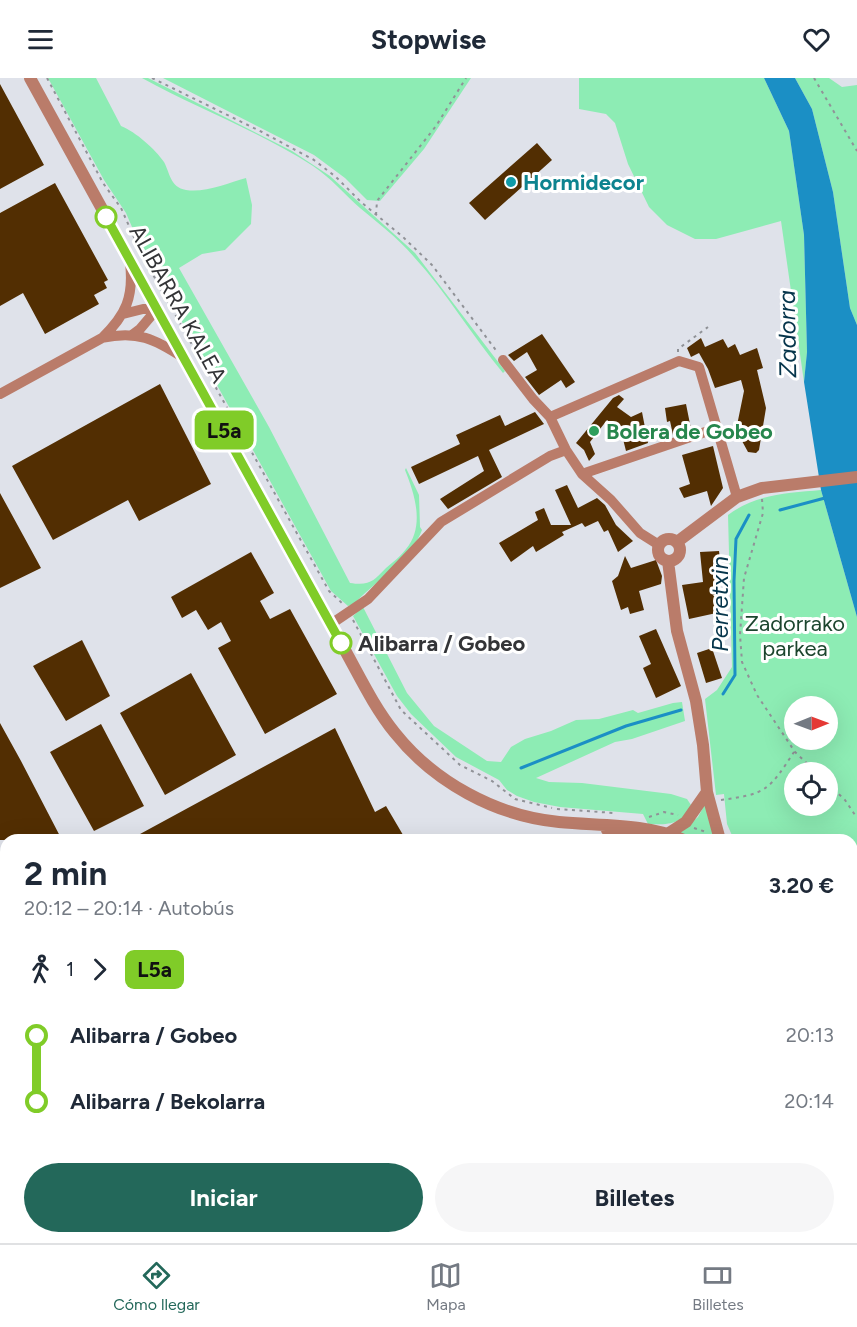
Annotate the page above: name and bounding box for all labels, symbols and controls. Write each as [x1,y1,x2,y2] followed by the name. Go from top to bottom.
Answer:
[24,23,57,56] icon: menu
[371,23,486,56] text: Stopwise
[800,23,833,56] icon: heart
[523,169,645,196] place label: Hormidecor
[504,175,518,189] marker: Hormidecor
[95,206,117,228] unlabelled marker
[123,220,233,388] street label: ALIBARRA KALEA
[772,290,802,378] water label: Zadorra
[190,410,258,450] line badge: L5a
[207,418,241,443] text: L5a
[606,418,773,445] place label: Bolera de Gobeo
[587,424,601,438] marker: Bolera de Gobeo
[705,556,734,652] water label: Perretxin
[745,610,845,662] park label: Zadorrako parkea
[358,630,526,657] place label: Alibarra / Gobeo
[330,632,352,654] marker: Alibarra / Gobeo
[784,696,838,750] north arrow
[784,696,838,816] map controls
[784,762,838,816] button: locate
[24,854,107,893] text: 2 min
[769,872,834,899] text: 3.20 €
[24,896,234,920] text: 20:12 – 20:14 · Autobús
[24,953,57,986] icon: walk
[83,953,116,986] icon: forward
[66,957,74,981] text: 1
[137,957,172,982] text: L5a
[70,1022,237,1049] text: Alibarra / Gobeo
[786,1023,834,1047] text: 20:13
[70,1088,265,1115] text: Alibarra / Bekolarra
[784,1089,834,1113] text: 20:14
[24,1163,423,1232] button: Iniciar
[435,1163,834,1232] button: Billetes
[113,1259,200,1314] tab: Cómo llegar
[426,1259,466,1314] tab: Mapa
[692,1259,744,1314] tab: Billetes

